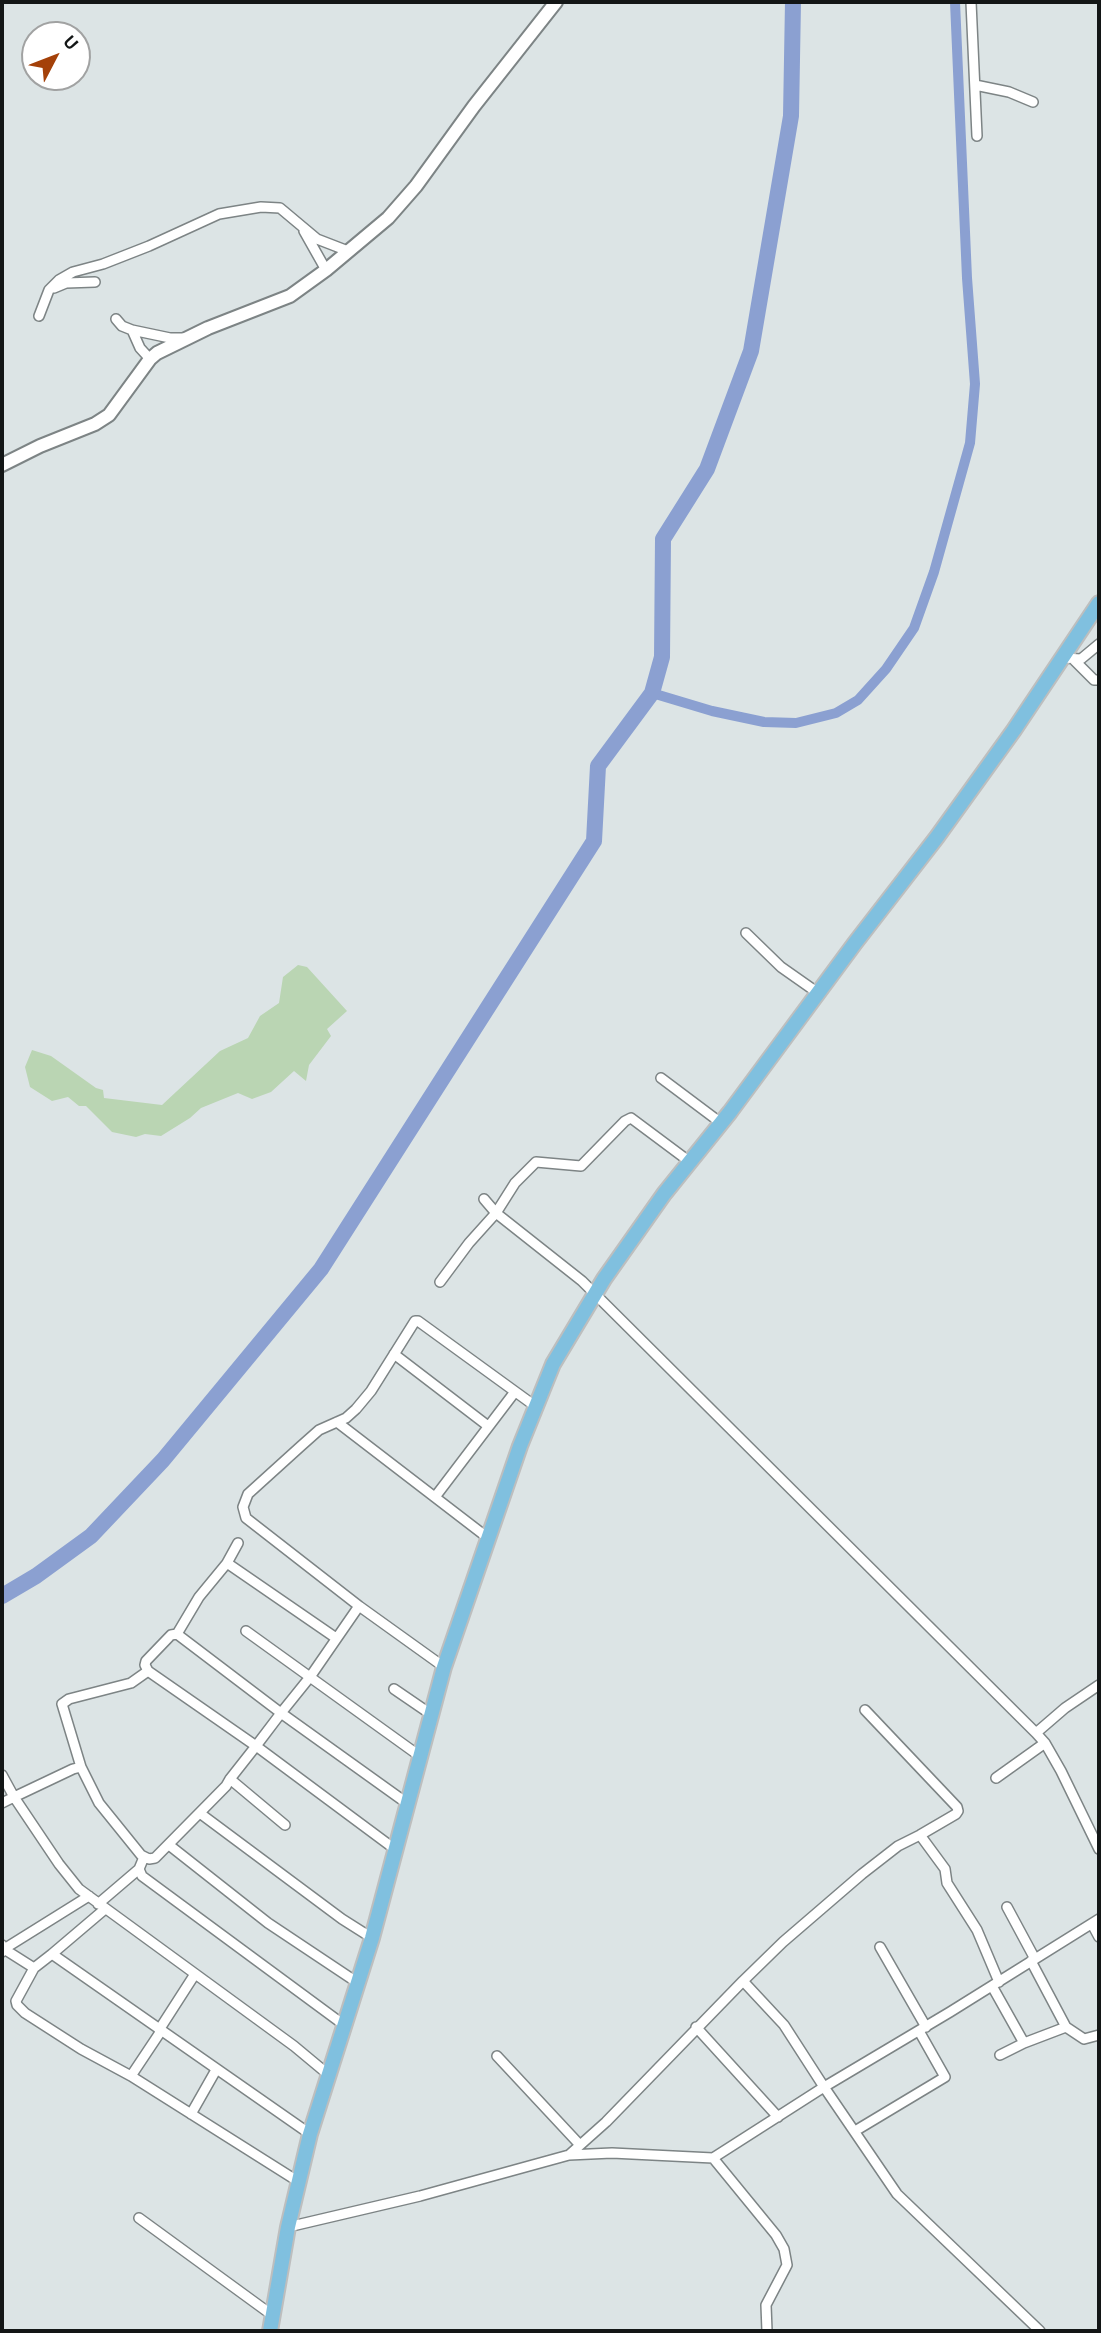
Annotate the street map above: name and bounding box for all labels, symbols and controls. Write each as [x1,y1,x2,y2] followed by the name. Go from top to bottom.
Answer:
[21,21,91,91] north arrow
[59,32,82,54] text: U

